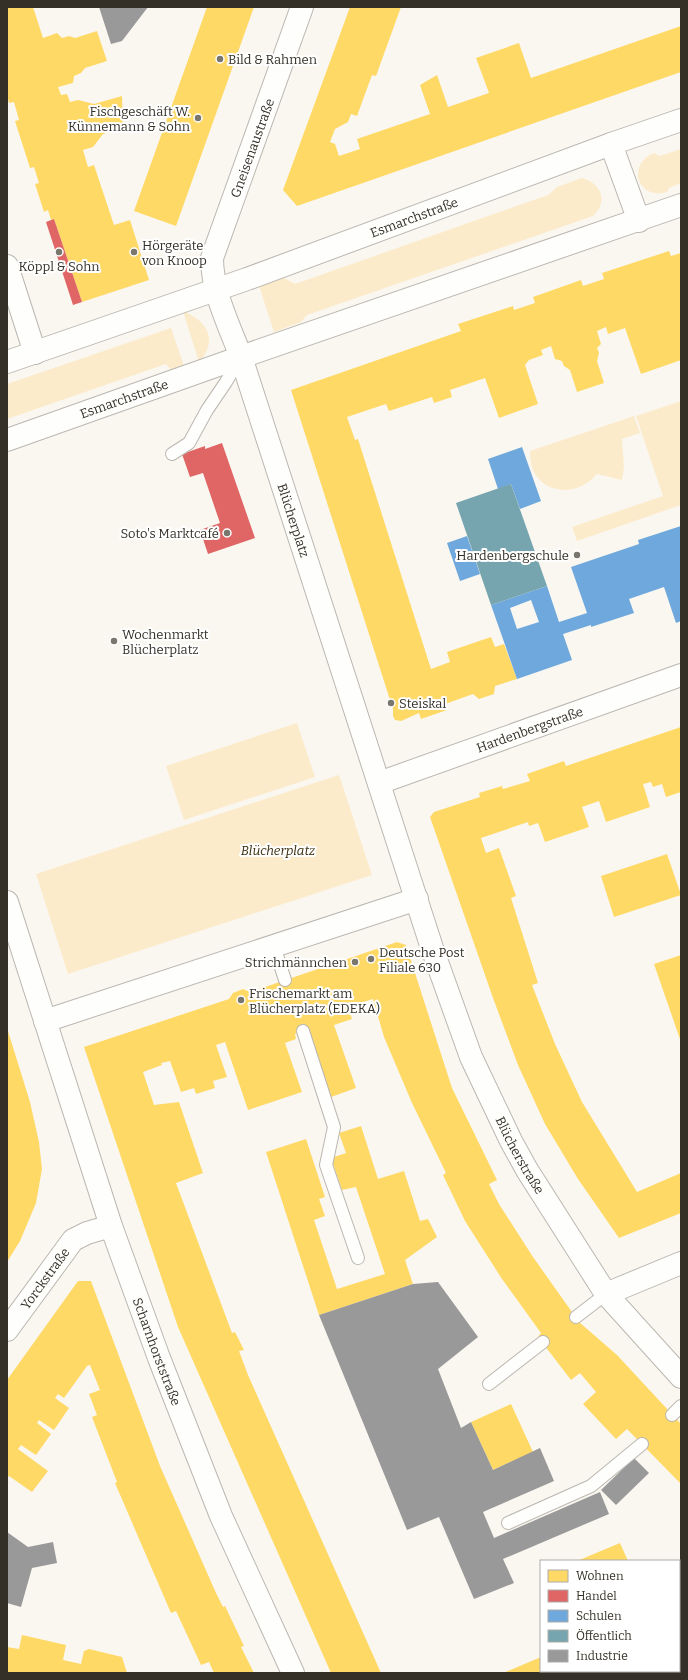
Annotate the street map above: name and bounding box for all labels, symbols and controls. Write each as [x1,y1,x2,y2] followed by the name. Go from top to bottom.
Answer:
[228,52,318,67] place label: Bild & Rahmen
[215,54,225,64] marker: Bild & Rahmen
[228,97,277,200] street label: Gneisenaustraße
[68,104,191,134] place label: Fischgeschäft W. Künnemann & Sohn
[193,113,203,123] marker: Fischgeschäft W. Künnemann & Sohn
[368,194,460,241] street label: Esmarchstraße
[141,238,207,268] place label: Hörgeräte von Knoop
[54,247,64,257] marker: Köppl & Sohn
[129,247,139,257] marker: Hörgeräte von Knoop
[19,259,100,274] place label: Köppl & Sohn
[78,376,170,422] street label: Esmarchstraße
[274,482,312,559] street label: Blücherplatz
[120,526,219,541] place label: Soto's Marktcafé
[222,528,232,538] marker: Soto's Marktcafé
[456,548,569,563] place label: Hardenbergschule
[572,550,582,560] marker: Hardenbergschule
[122,627,209,657] place label: Wochenmarkt Blücherplatz
[109,636,119,646] marker: Wochenmarkt Blücherplatz
[399,696,446,711] place label: Steiskal
[386,698,396,708] marker: Steiskal
[475,704,585,756] street label: Hardenbergstraße
[241,843,315,858] park label: Blücherplatz
[379,945,465,975] place label: Deutsche Post Filiale 630
[366,954,376,964] marker: Deutsche Post Filiale 630
[245,955,348,970] place label: Strichmännchen
[350,957,360,967] marker: Strichmännchen
[249,986,380,1016] place label: Frischemarkt am Blücherplatz (EDEKA)
[236,995,246,1005] marker: Frischemarkt am Blücherplatz (EDEKA)
[492,1114,547,1197] street label: Blücherstraße
[18,1245,73,1312] street label: Yorckstraße
[130,1296,184,1408] street label: Scharnhorststraße
[540,1560,680,1672] legend
[576,1569,624,1583] text: Wohnen
[576,1589,617,1603] text: Handel
[576,1609,622,1623] text: Schulen
[576,1628,632,1643] text: Öffentlich
[576,1649,628,1663] text: Industrie

